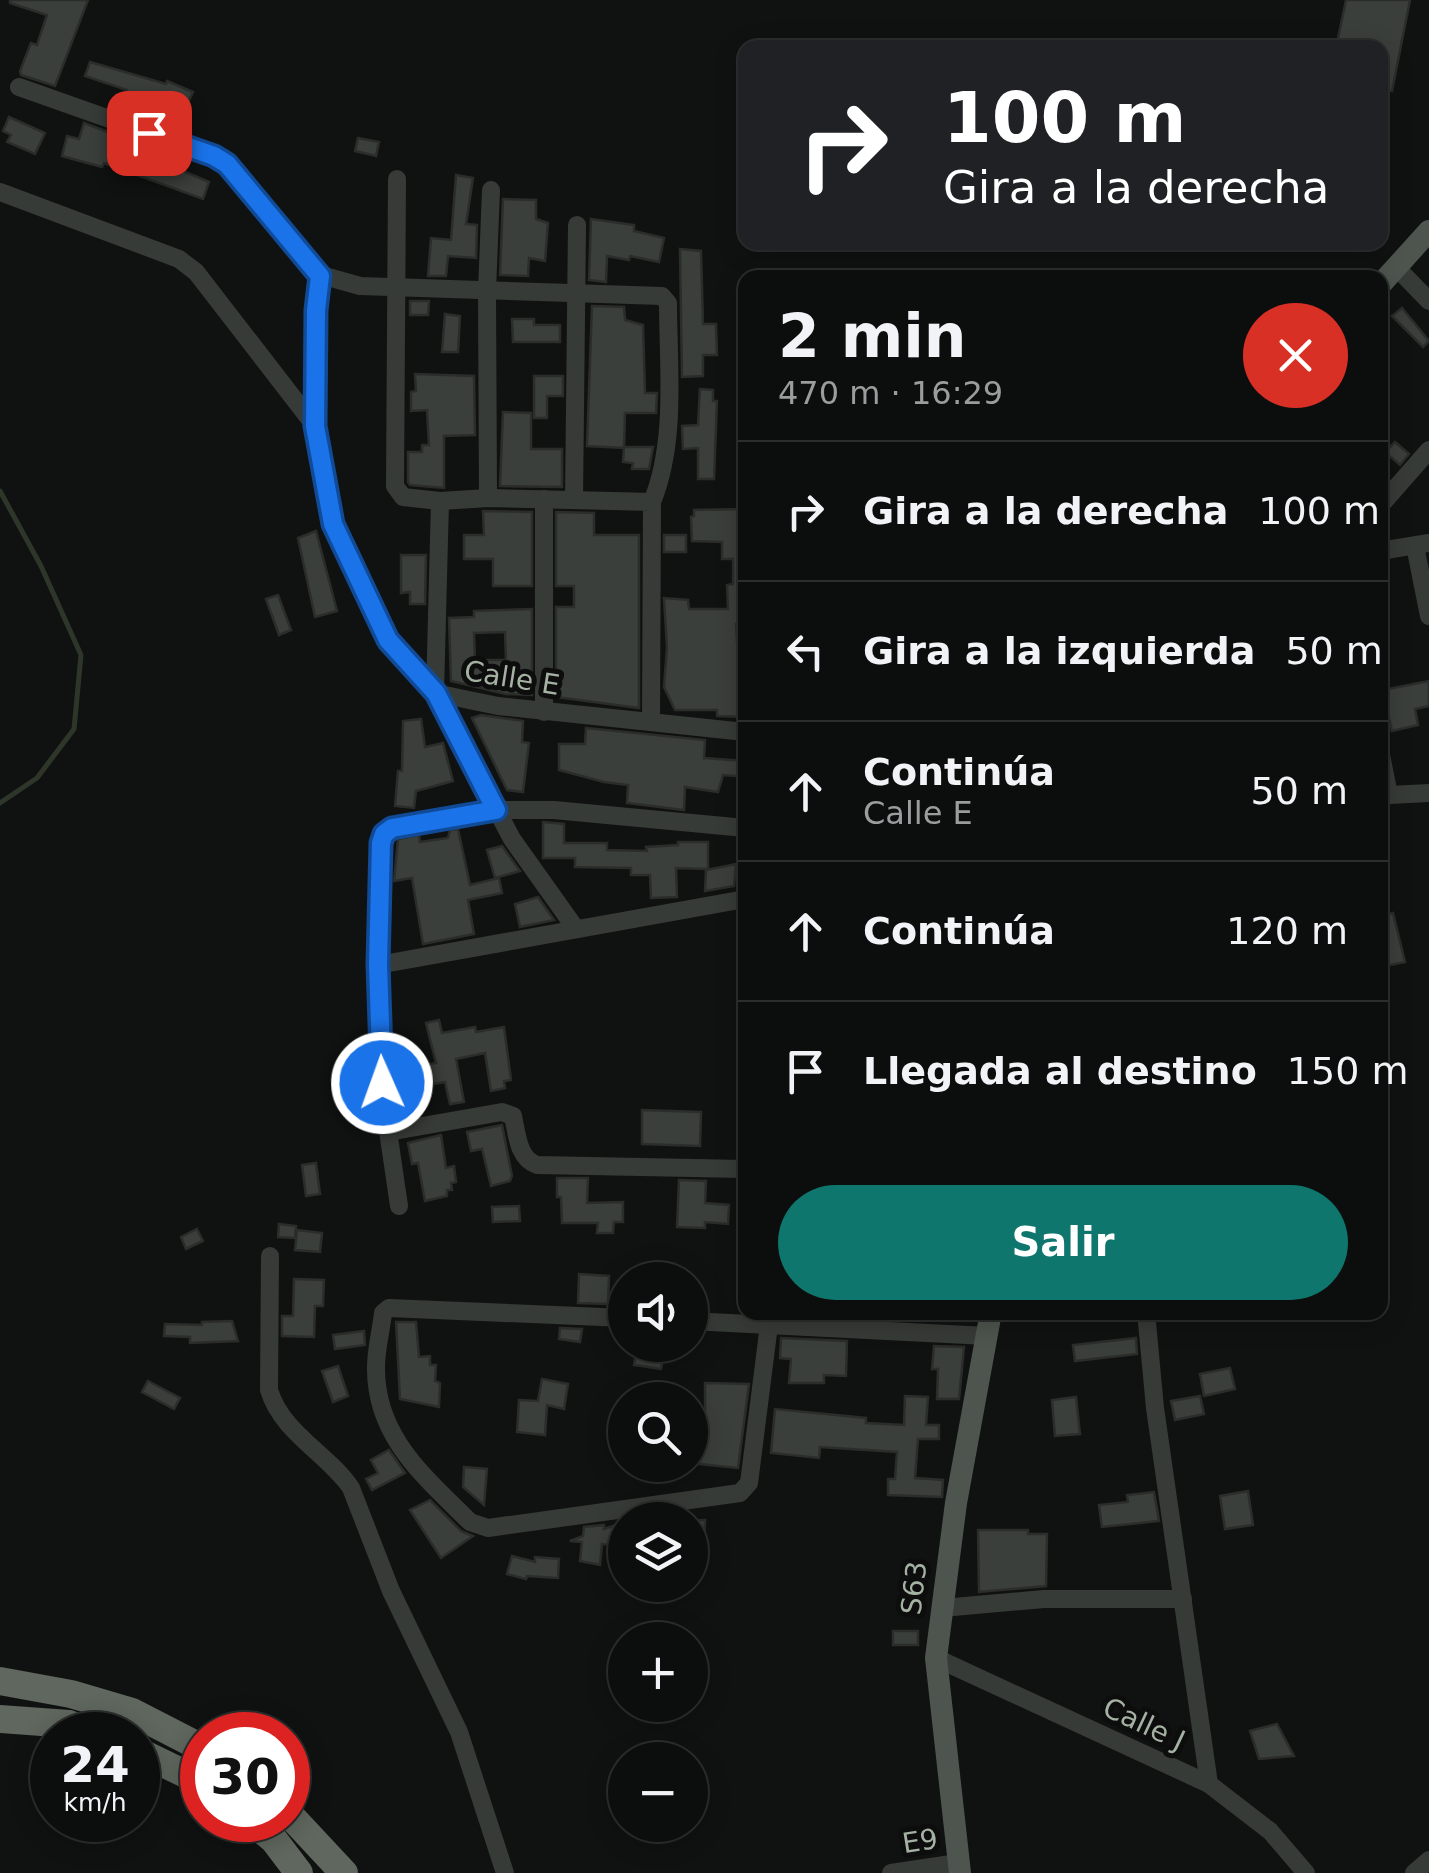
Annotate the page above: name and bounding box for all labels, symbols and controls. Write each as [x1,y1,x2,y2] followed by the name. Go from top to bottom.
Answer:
[943,77,1186,159] text: 100 m
[778,80,908,210] icon: right
[107,91,192,176] pin
[122,106,177,161] icon: arrive
[943,161,1329,214] text: Gira a la derecha
[778,301,966,371] text: 2 min
[1243,303,1348,408] button: close
[778,374,1003,412] text: 470 m · 16:29
[778,484,833,539] icon: right
[863,489,1228,533] text: Gira a la derecha
[1258,489,1380,533] text: 100 m
[778,624,833,679] icon: left
[863,629,1255,673] text: Gira a la izquierda
[1285,629,1383,673] text: 50 m
[462,654,562,702] street label: Calle E
[863,750,1055,794] text: Continúa
[778,764,833,819] icon: ahead
[1251,769,1348,813] text: 50 m
[863,794,973,832] text: Calle E
[778,904,833,959] icon: ahead
[863,909,1055,953] text: Continúa
[1226,909,1348,953] text: 120 m
[330,1031,434,1135] position arrow
[778,1044,833,1099] icon: arrive
[863,1049,1257,1093] text: Llegada al destino
[1287,1049,1408,1093] text: 150 m
[778,1185,1348,1300] button: Salir
[608,1262,708,1842] map controls
[608,1262,708,1362] button: sound
[608,1382,708,1482] button: search
[608,1502,708,1602] button: layers
[894,1559,934,1617] street label: S63
[608,1622,708,1722] button: +
[1098,1691,1190,1757] street label: Calle J
[180,1712,310,1842] speed limit sign: 30
[60,1736,130,1794] text: 24
[608,1742,708,1842] button: −
[63,1788,127,1817] text: km/h
[900,1822,940,1860] street label: E9

